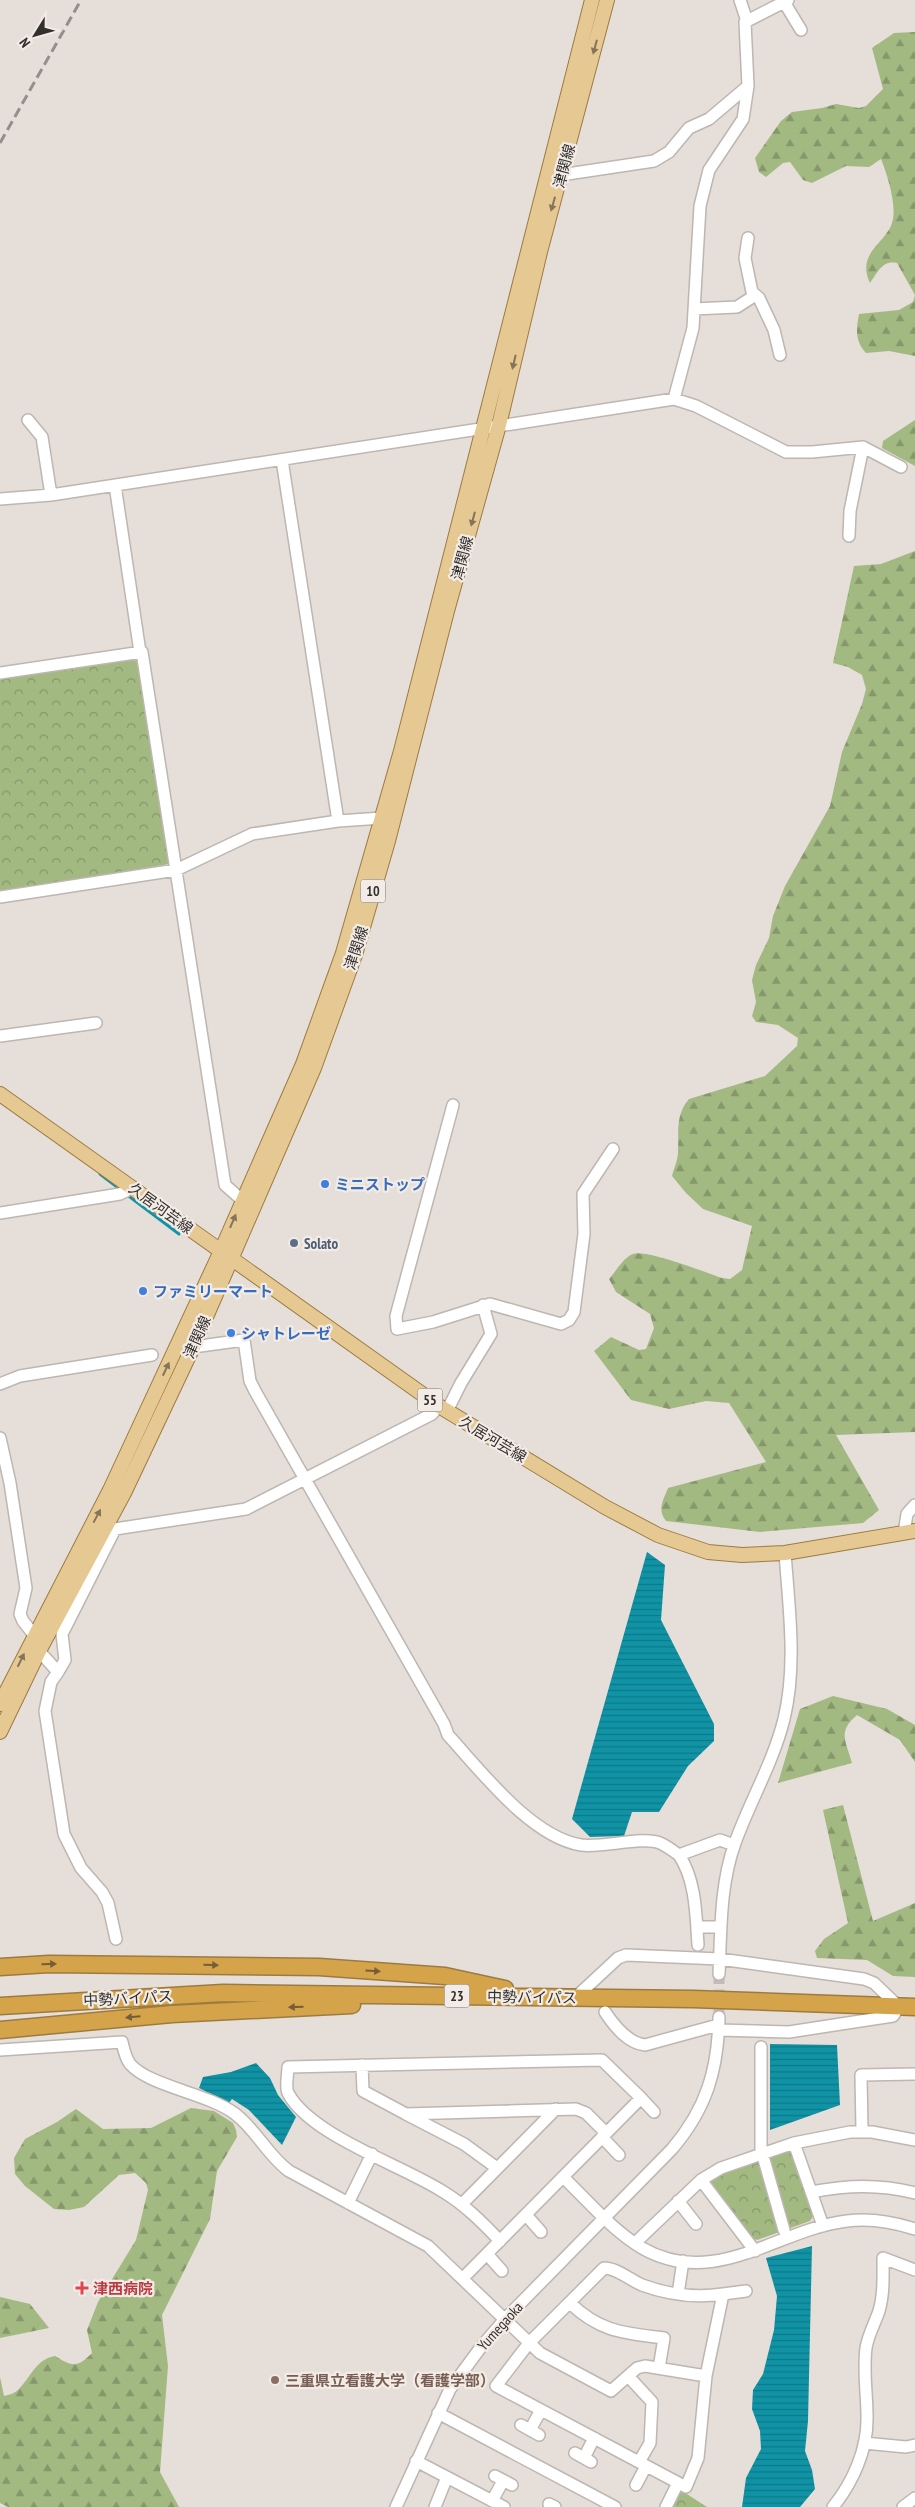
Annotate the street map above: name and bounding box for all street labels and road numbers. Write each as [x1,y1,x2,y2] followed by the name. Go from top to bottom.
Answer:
[549,142,579,190] street label: 津関線
[447,534,477,582] street label: 津関線
[360,879,386,902] road number: 10
[340,924,372,972] street label: 津関線
[125,1178,197,1238] street label: 久居河芸線
[179,1313,215,1361] street label: 津関線
[418,1388,442,1412] road number: 55
[456,1412,530,1466] street label: 久居河芸線
[444,1984,470,2008] road number: 23
[83,1986,173,2010] street label: 中勢バイパス
[487,1987,577,2007] street label: 中勢バイパス
[473,2298,527,2354] street label: Yumegaoka

